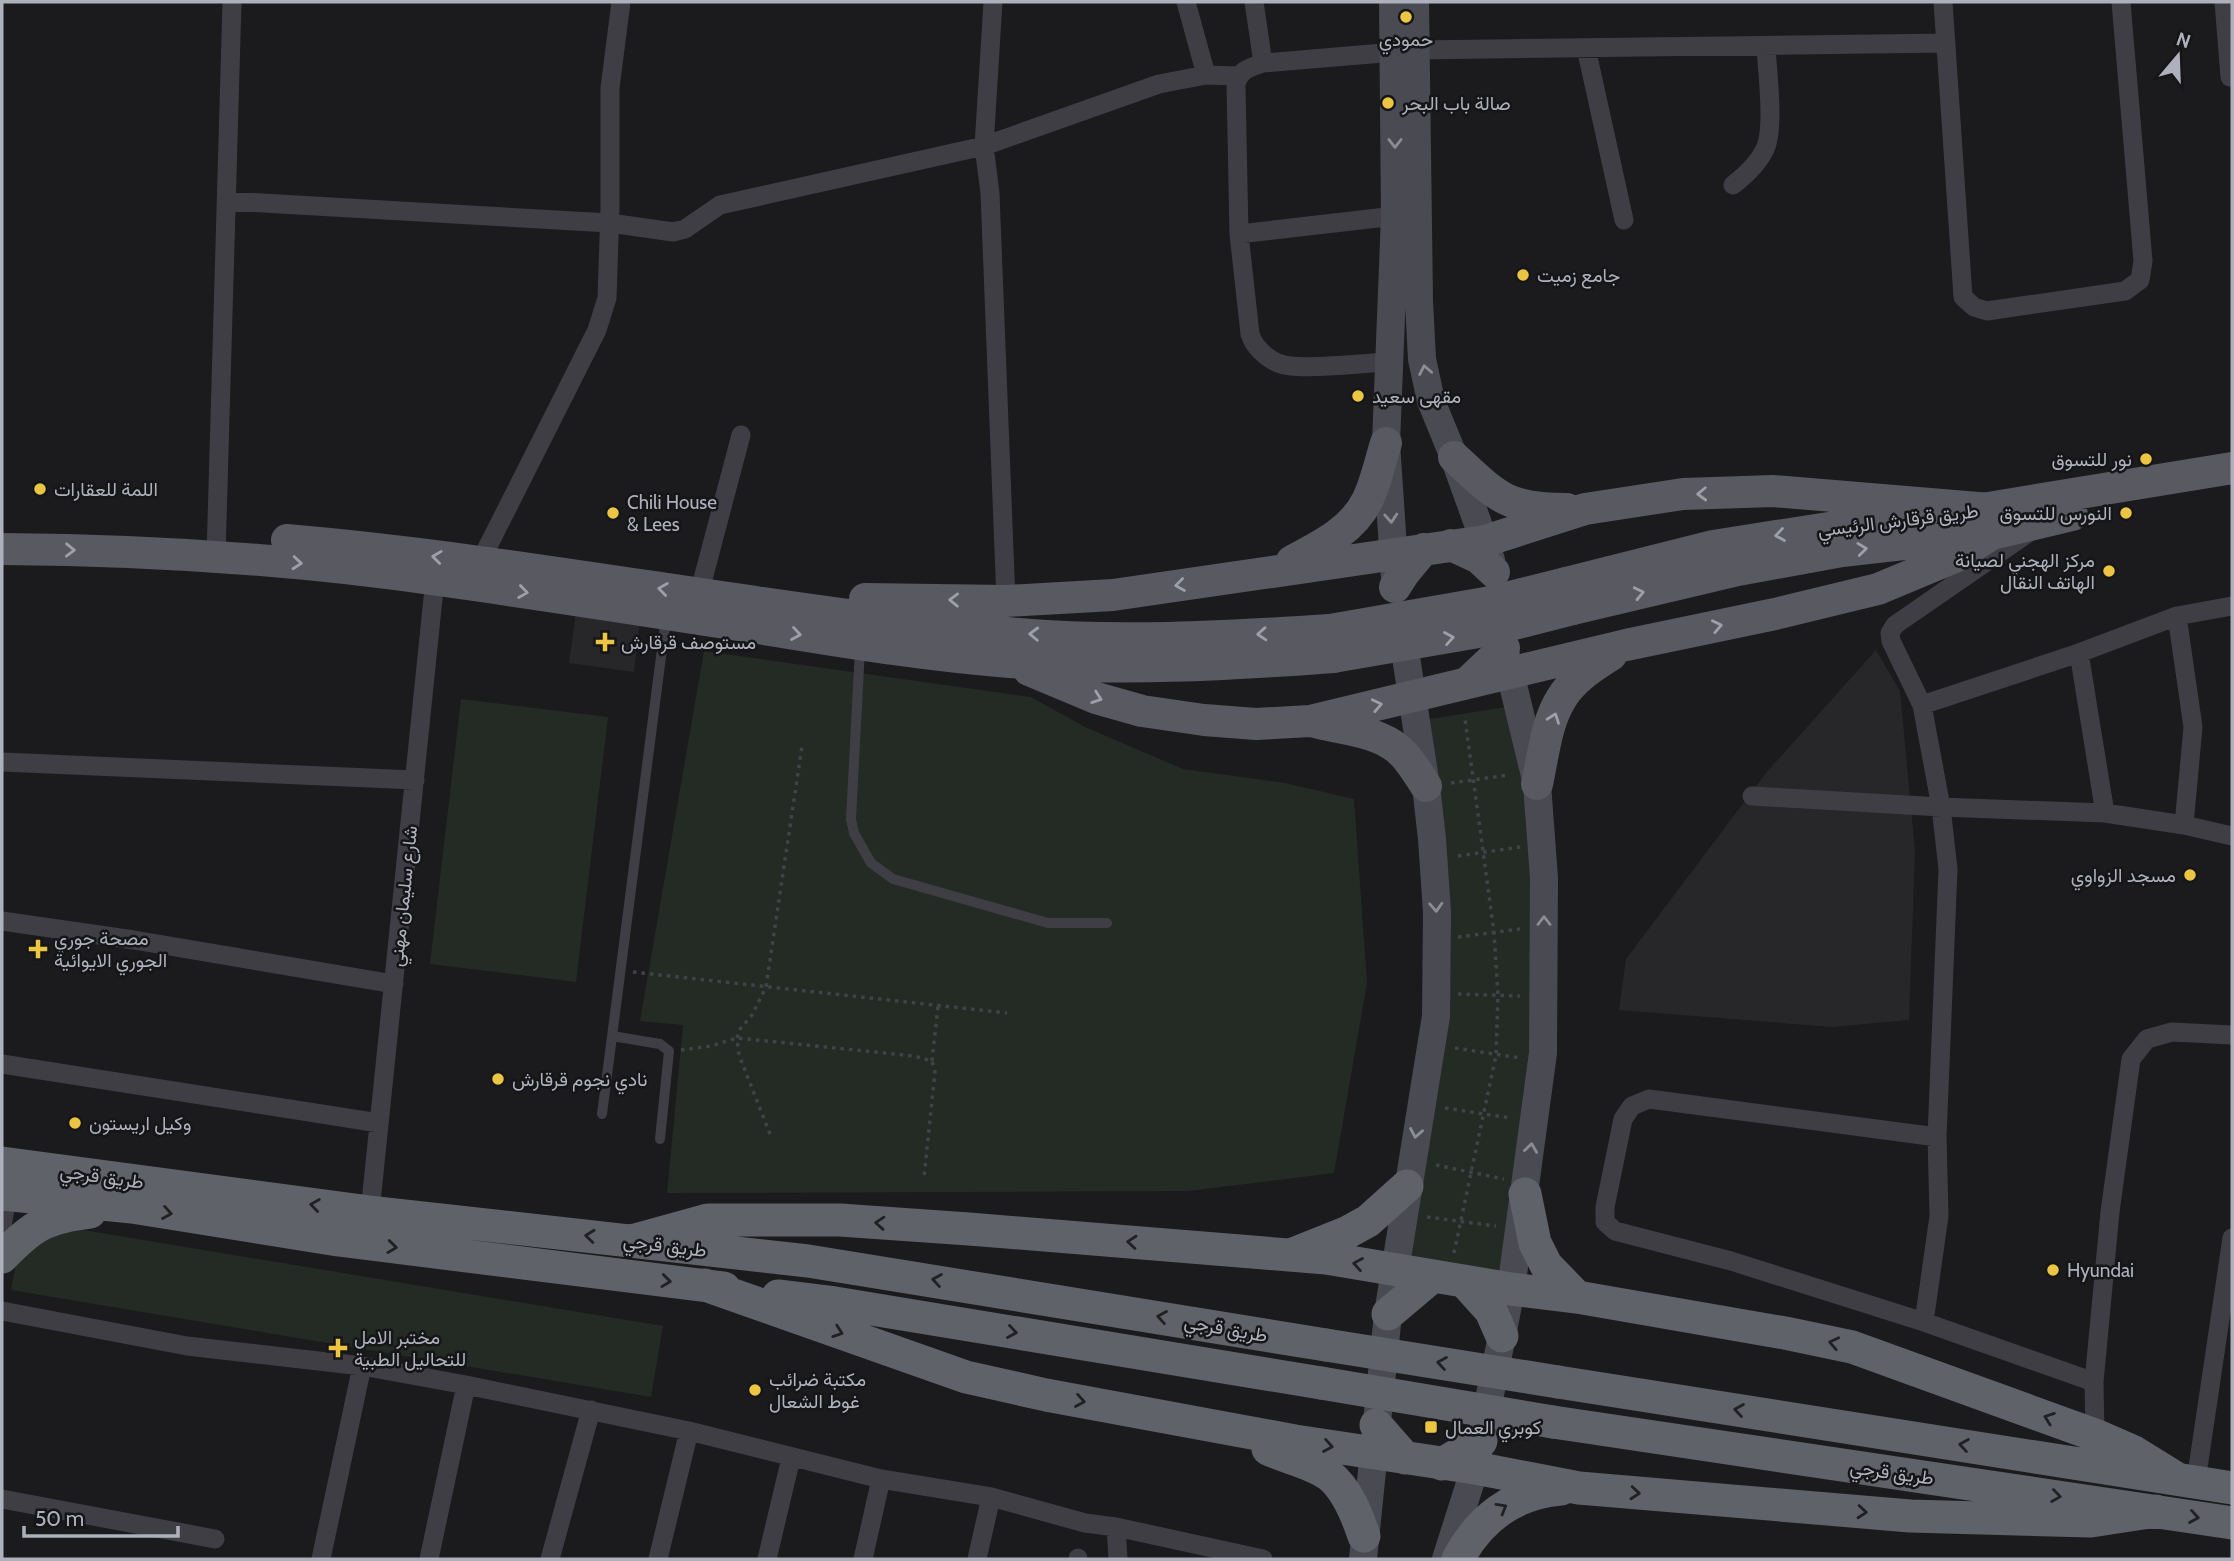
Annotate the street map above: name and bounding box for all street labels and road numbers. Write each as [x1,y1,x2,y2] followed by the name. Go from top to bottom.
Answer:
[1816,499,1980,546] street label: طريق قرقارش الرئيسي
[385,824,426,968] street label: شارع سليمان مهني
[58,1159,145,1198] street label: طريق قرجي
[621,1229,708,1266] street label: طريق قرجي
[1182,1310,1269,1351] street label: طريق قرجي
[1848,1455,1935,1494] street label: طريق قرجي

